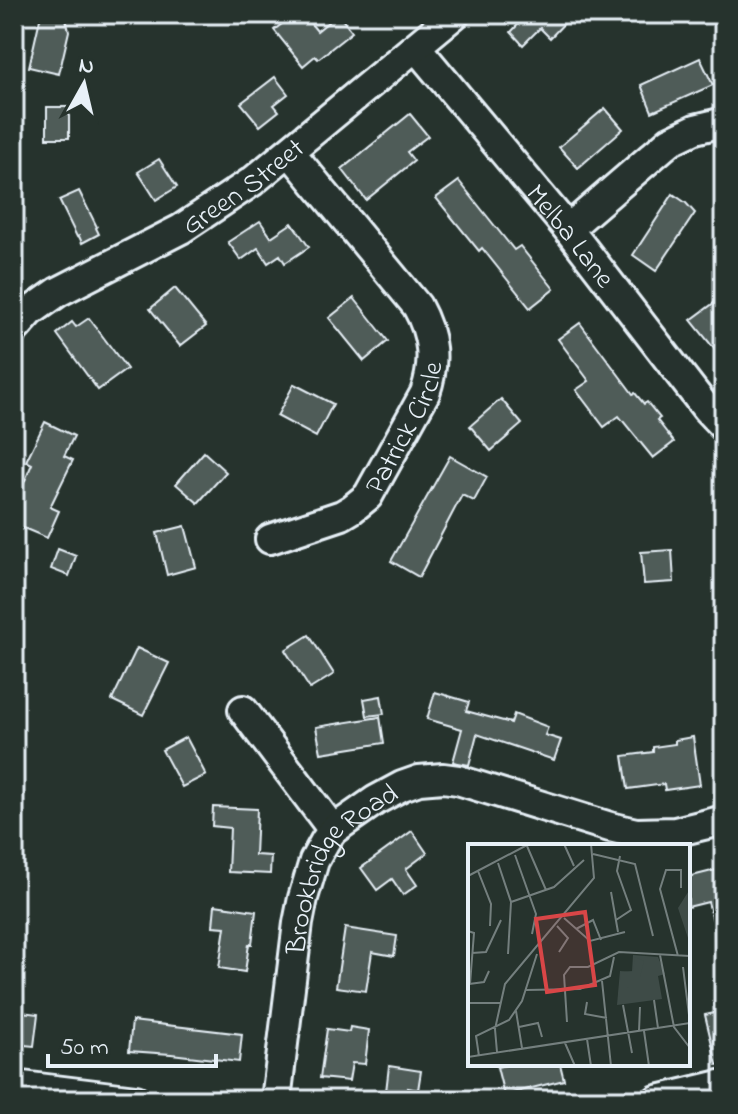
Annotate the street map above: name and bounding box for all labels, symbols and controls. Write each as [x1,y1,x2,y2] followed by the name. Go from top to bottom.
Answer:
[44,44,124,124] north arrow
[77,50,96,84] text: N
[175,130,315,247] street label: Green Street
[515,176,624,298] street label: Melba Lane
[356,360,456,502] street label: Patrick Circle
[277,775,406,958] street label: Brookbridge Road
[468,844,690,1066] inset map
[48,1018,216,1068] scale bar
[60,1031,109,1066] text: 50 m

